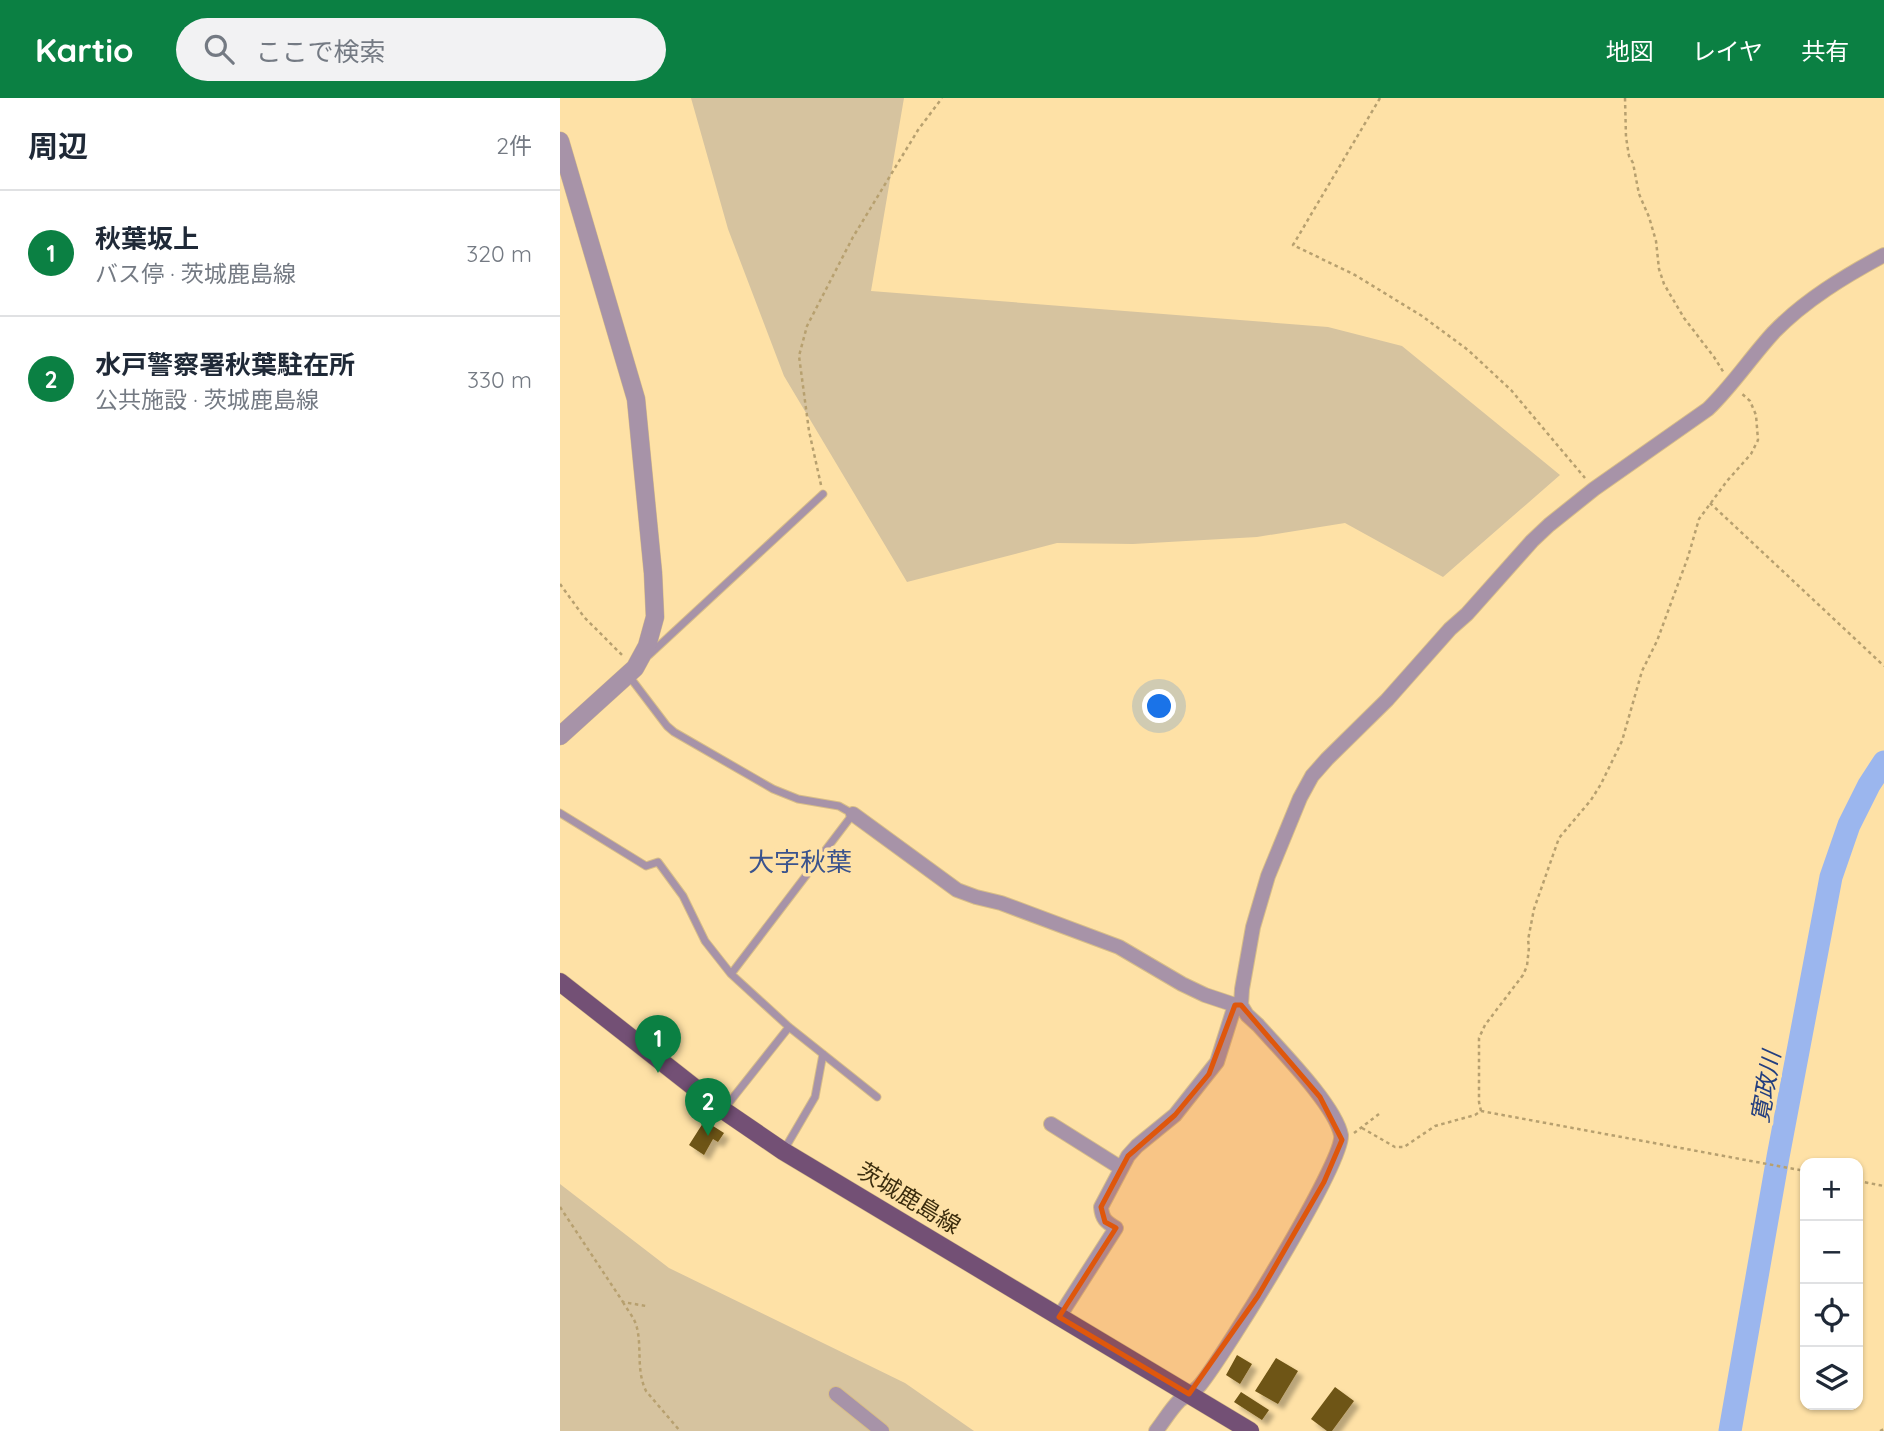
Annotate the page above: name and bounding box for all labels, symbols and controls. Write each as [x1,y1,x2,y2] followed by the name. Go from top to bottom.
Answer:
[176,18,666,81] search box
[35,29,134,70] text: Kartio
[200,30,238,68] icon: search
[256,35,386,68] text: ここで検索
[1606,36,1654,66] text: 地図
[1692,36,1763,66] text: レイヤ
[1801,36,1849,66] text: 共有
[28,127,88,165] text: 周辺
[496,131,532,160] text: 2件
[95,222,199,255] text: 秋葉坂上
[47,239,55,268] text: 1
[466,239,532,268] text: 320 m
[95,259,296,288] text: バス停 · 茨城鹿島線
[95,348,355,381] text: 水戸警察署秋葉駐在所
[44,365,58,394] text: 2
[467,365,532,394] text: 330 m
[95,385,319,414] text: 公共施設 · 茨城鹿島線
[1142,689,1176,723] your location
[748,845,852,878] district label: 大字秋葉
[635,1015,681,1073] pin: 1
[1744,1046,1787,1125] water label: 寛政川
[685,1078,731,1136] pin: 2
[853,1156,966,1240] street label: 茨城鹿島線
[1800,1158,1863,1410] map controls
[1800,1158,1863,1221] button: +
[1800,1221,1863,1284] button: −
[1800,1284,1863,1347] button: locate
[1800,1347,1863,1410] button: layers

